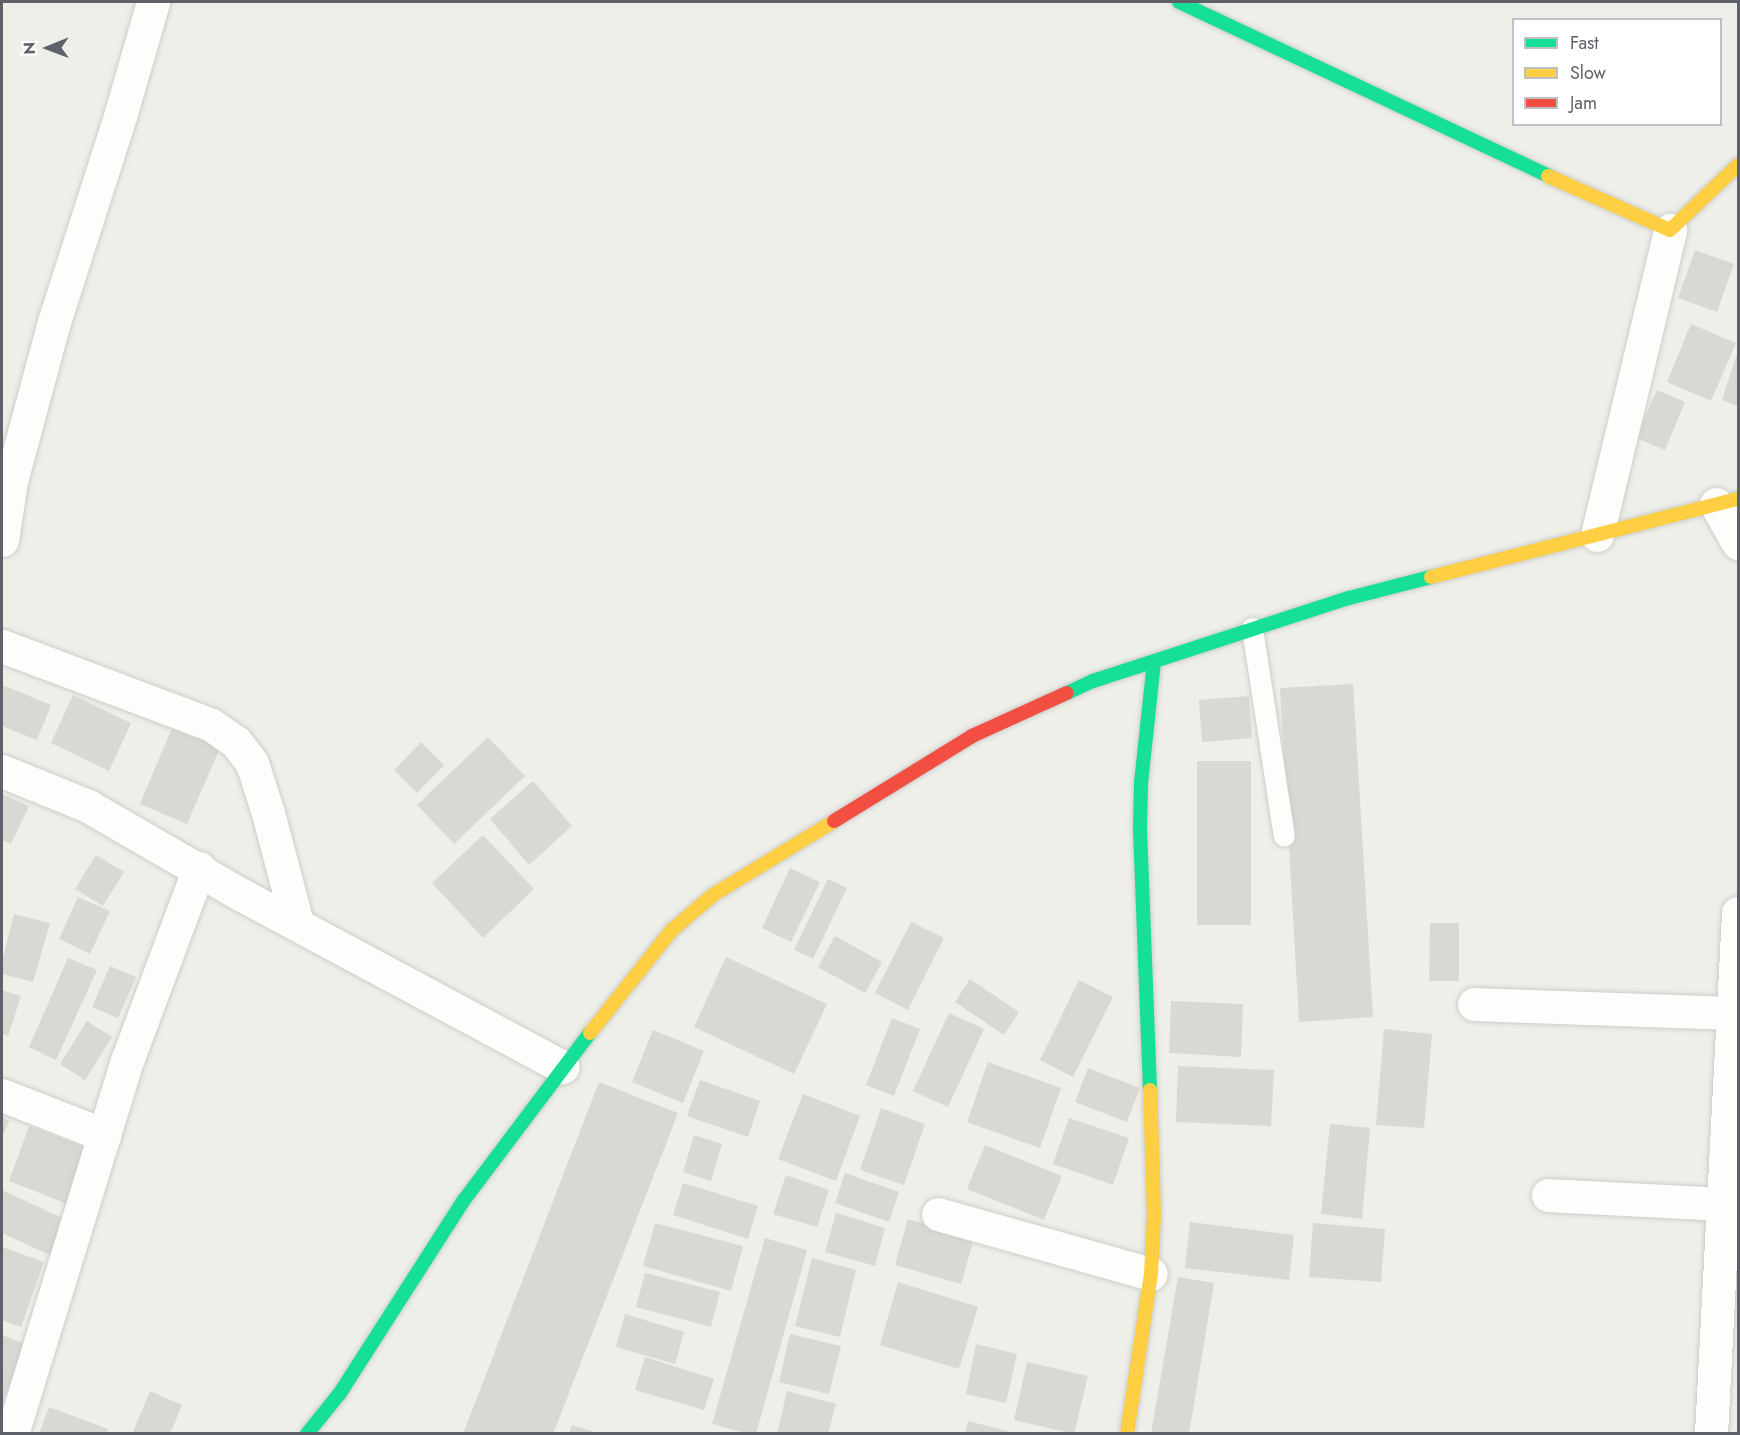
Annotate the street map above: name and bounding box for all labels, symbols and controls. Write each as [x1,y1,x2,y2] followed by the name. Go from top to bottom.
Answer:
[18,18,78,78] north arrow
[1512,18,1722,126] legend
[1570,30,1599,56] text: Fast
[18,42,41,55] text: N
[1570,60,1606,86] text: Slow
[1570,90,1597,116] text: Jam

